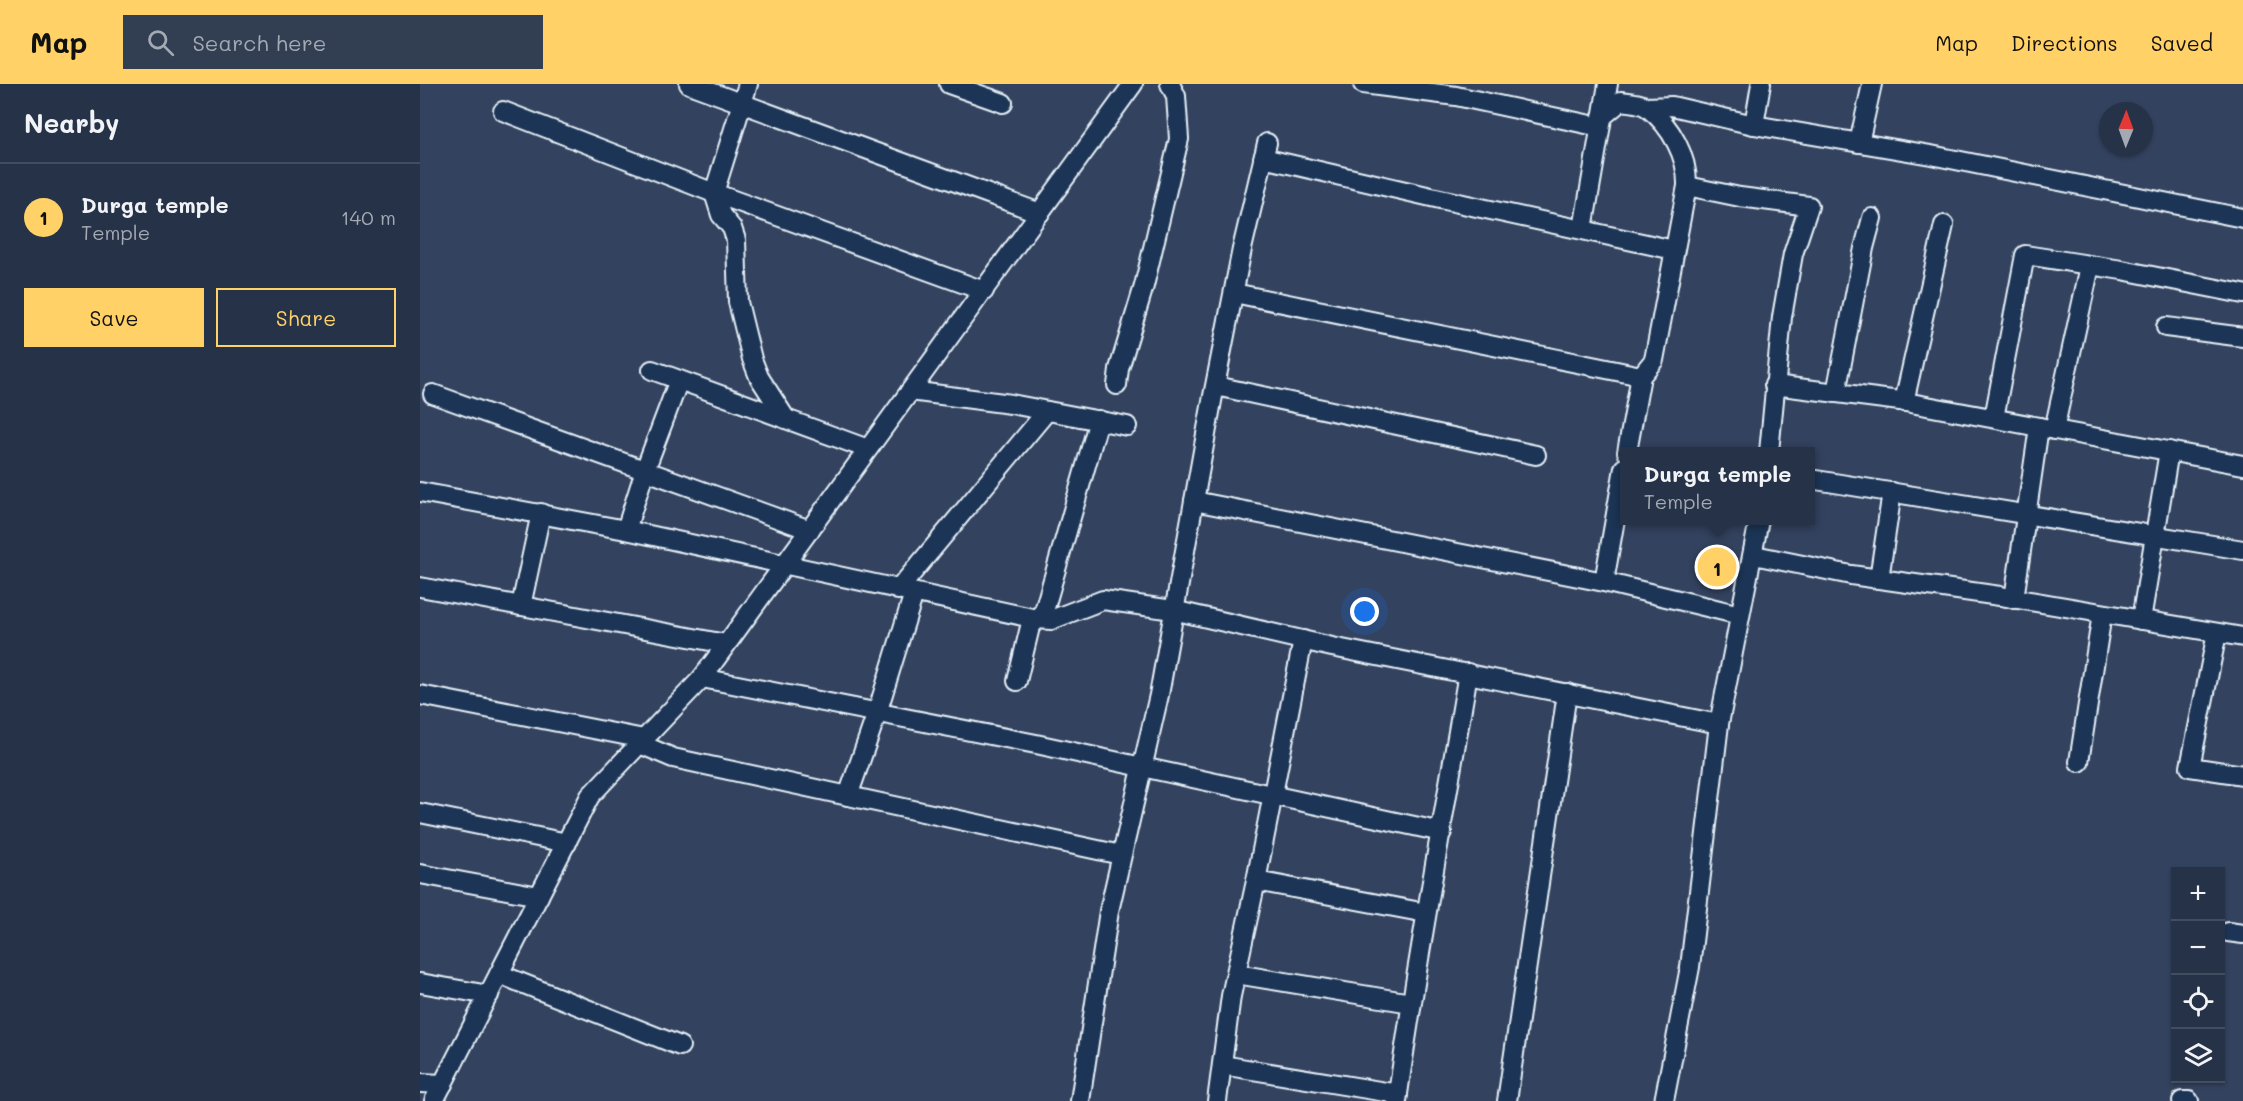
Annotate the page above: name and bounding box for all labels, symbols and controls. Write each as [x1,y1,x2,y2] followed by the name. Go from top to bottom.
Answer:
[123,15,543,69] search box
[30,24,87,60] text: Map
[144,26,177,59] icon: search
[192,28,326,57] text: Search here
[1935,29,1978,56] text: Map
[2011,29,2118,56] text: Directions
[2151,29,2213,56] text: Saved
[2099,102,2153,156] north arrow
[24,106,119,140] text: Nearby
[81,190,229,219] text: Durga temple
[39,204,48,230] text: 1
[341,204,396,230] text: 140 m
[81,219,150,245] text: Temple
[24,288,204,347] button: Save
[216,288,396,347] button: Share
[1620,447,1815,525] popup
[1644,459,1791,488] text: Durga temple
[1644,488,1713,514] text: Temple
[1698,544,1736,590] pin: 1
[1350,597,1379,626] your location
[2171,867,2225,1083] map controls
[2171,867,2225,921] button: +
[2171,921,2225,975] button: −
[2171,975,2225,1029] button: locate
[2171,1029,2225,1083] button: layers

